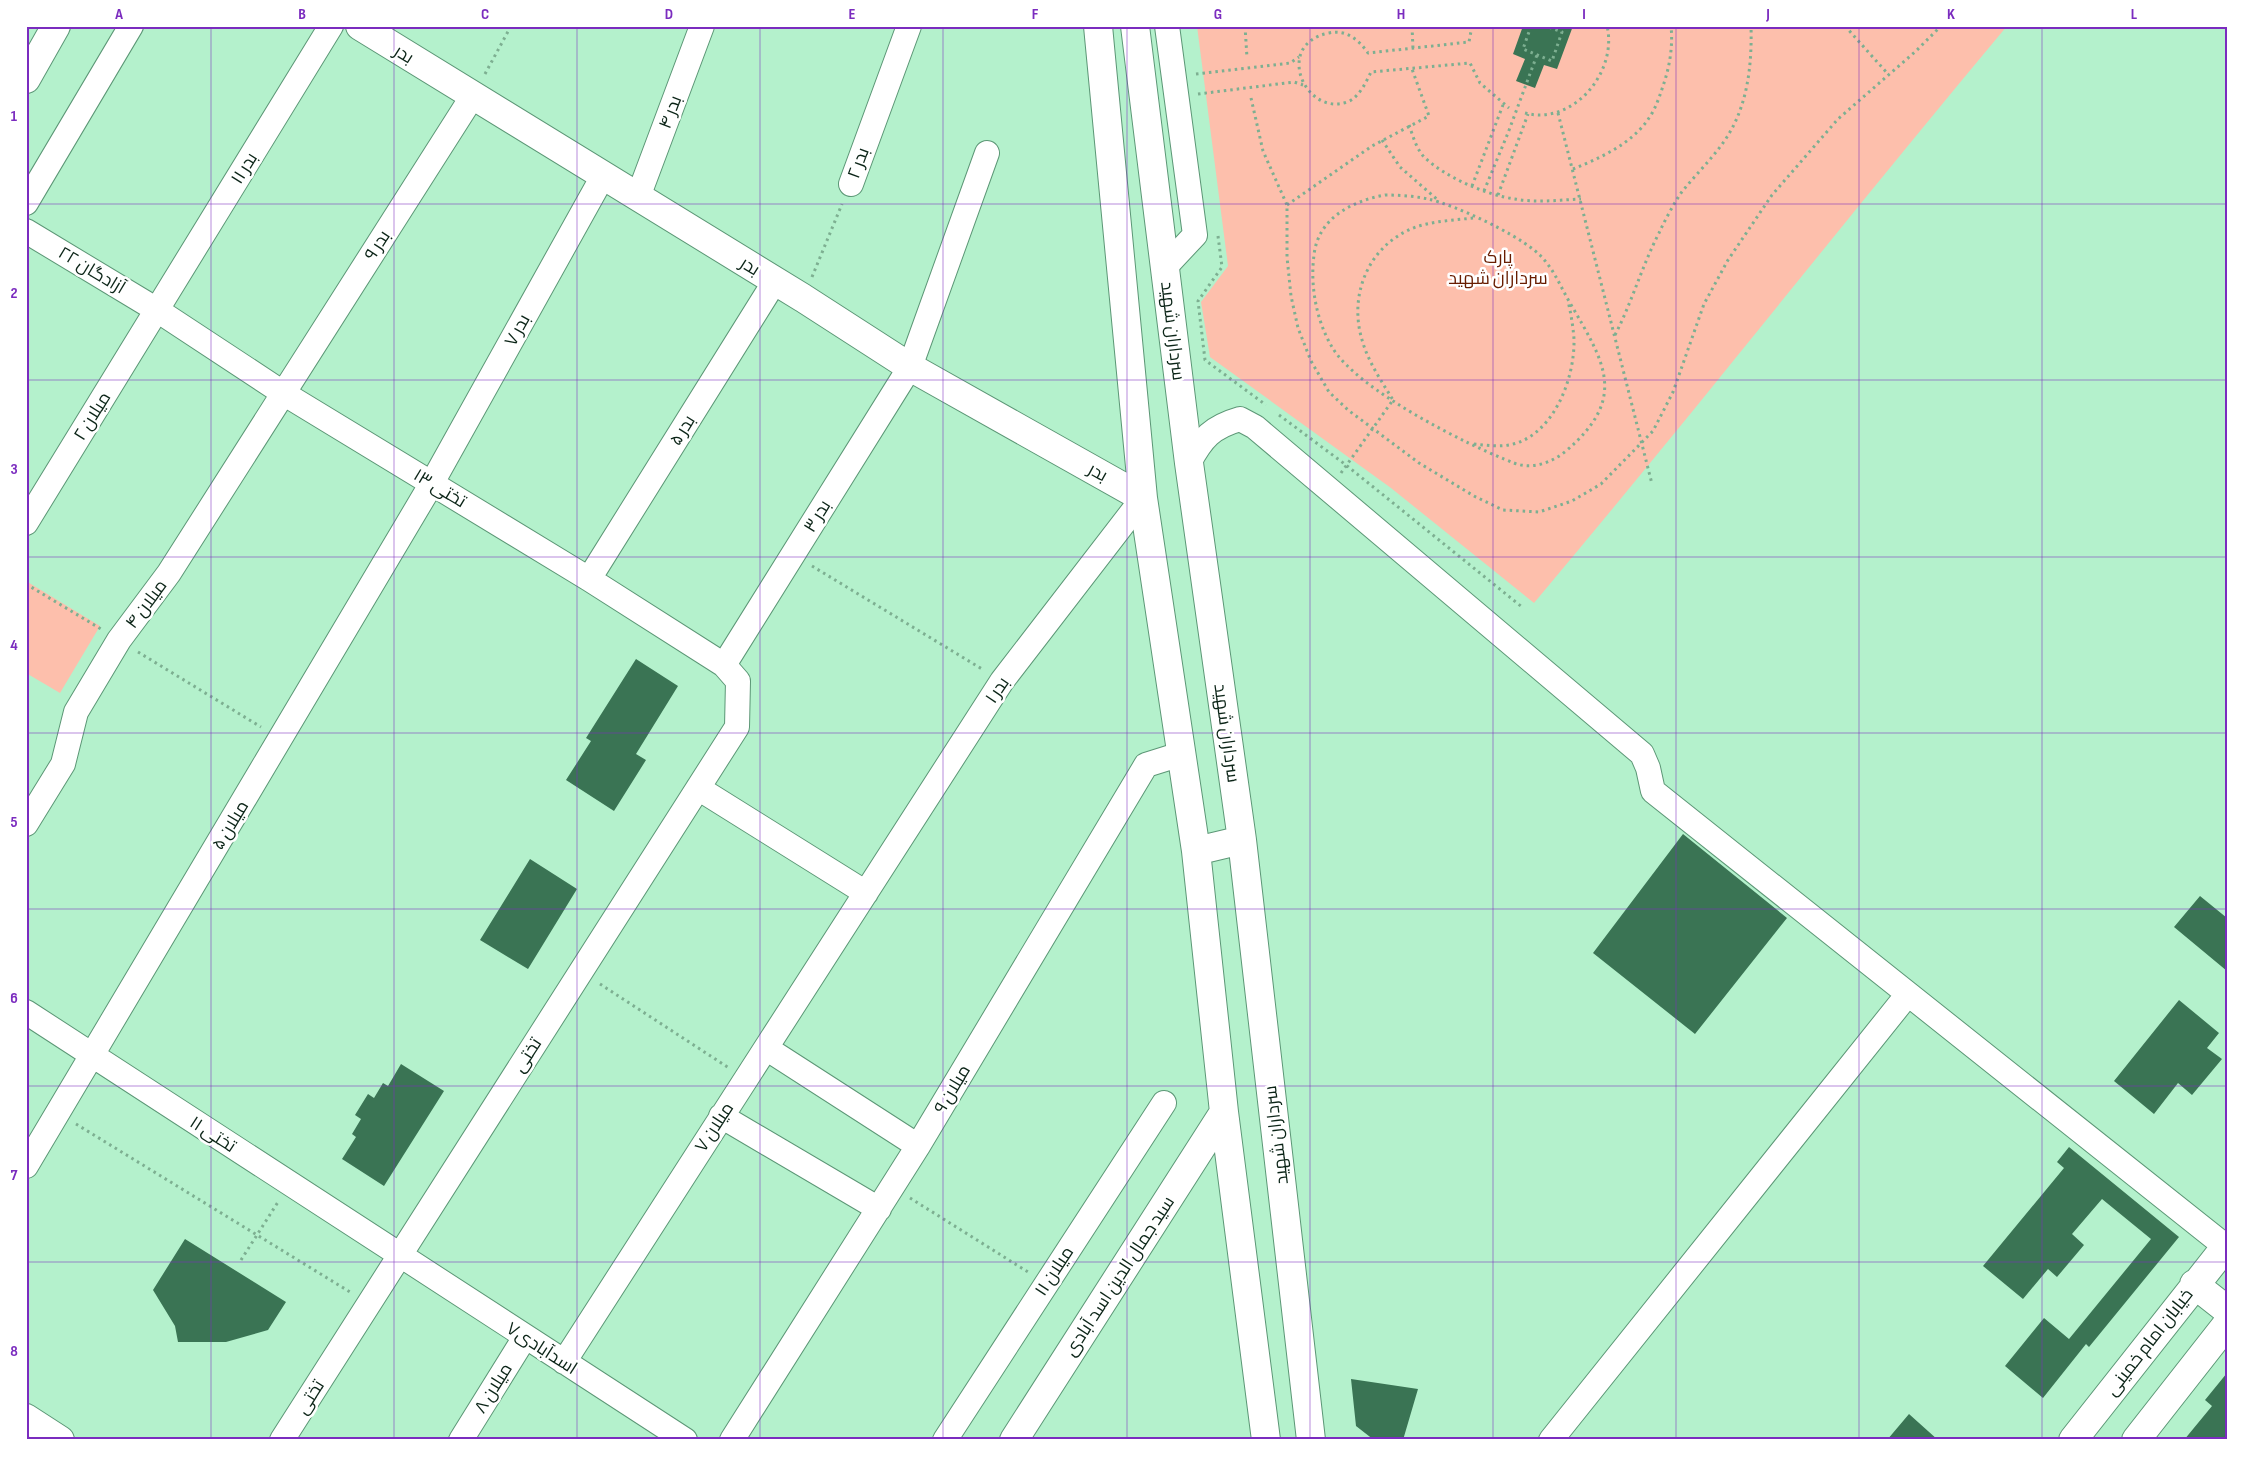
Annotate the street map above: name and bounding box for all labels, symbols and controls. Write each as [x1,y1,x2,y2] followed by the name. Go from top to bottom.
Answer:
[114,5,123,24] text: A
[298,5,306,24] text: B
[481,5,489,24] text: C
[665,5,673,24] text: D
[849,5,856,24] text: E
[1032,5,1039,24] text: F
[1214,5,1222,24] text: G
[1397,5,1405,24] text: H
[1582,5,1586,24] text: I
[1765,5,1770,24] text: J
[1947,5,1955,24] text: K
[2131,5,2138,24] text: L
[389,40,417,68] street label: بدر
[655,93,686,132] street label: بدر ۴
[11,107,18,126] text: 1
[843,145,874,182] street label: بدر ۲
[227,149,262,188] street label: بدر ۱۱
[360,226,395,264] street label: بدر ۹
[54,242,129,299] street label: آزادگان ۲۲
[1448,247,1548,289] park label: پارک سرداران شهید
[735,252,763,280] street label: بدر
[1156,280,1189,382] street label: سرداران شهید
[10,284,18,303] text: 2
[500,311,535,350] street label: بدر ۷
[69,388,115,444] street label: میلان ۲
[665,411,700,449] street label: بدر ۵
[1083,458,1111,486] street label: بدر
[10,460,18,479] text: 3
[410,465,470,512] street label: تختی ۱۳
[799,496,835,536] street label: بدر ۳
[121,576,172,633] street label: میلان ۴
[10,636,18,655] text: 4
[981,673,1014,708] street label: بدر ۱
[1209,682,1244,784] street label: سرداران شهید
[208,797,253,854] street label: میلان ۵
[10,813,18,832] text: 5
[10,989,18,1008] text: 6
[509,1034,546,1076] street label: تختی
[930,1061,975,1117] street label: میلان ۹
[1260,1084,1293,1186] street label: سرداران شهید
[691,1098,738,1156] street label: میلان ۷
[186,1112,240,1157] street label: تختی ۱۱
[11,1166,18,1185] text: 7
[1060,1192,1179,1360] street label: سید جمال الدین اسد آبادی
[1031,1243,1078,1300] street label: میلان ۱۱
[2101,1285,2198,1401] street label: خیابان امام خمینی
[502,1318,581,1379] street label: اسدآبادی۷
[10,1342,18,1361] text: 8
[470,1359,517,1417] street label: میلان ۸
[292,1376,329,1418] street label: تختی

